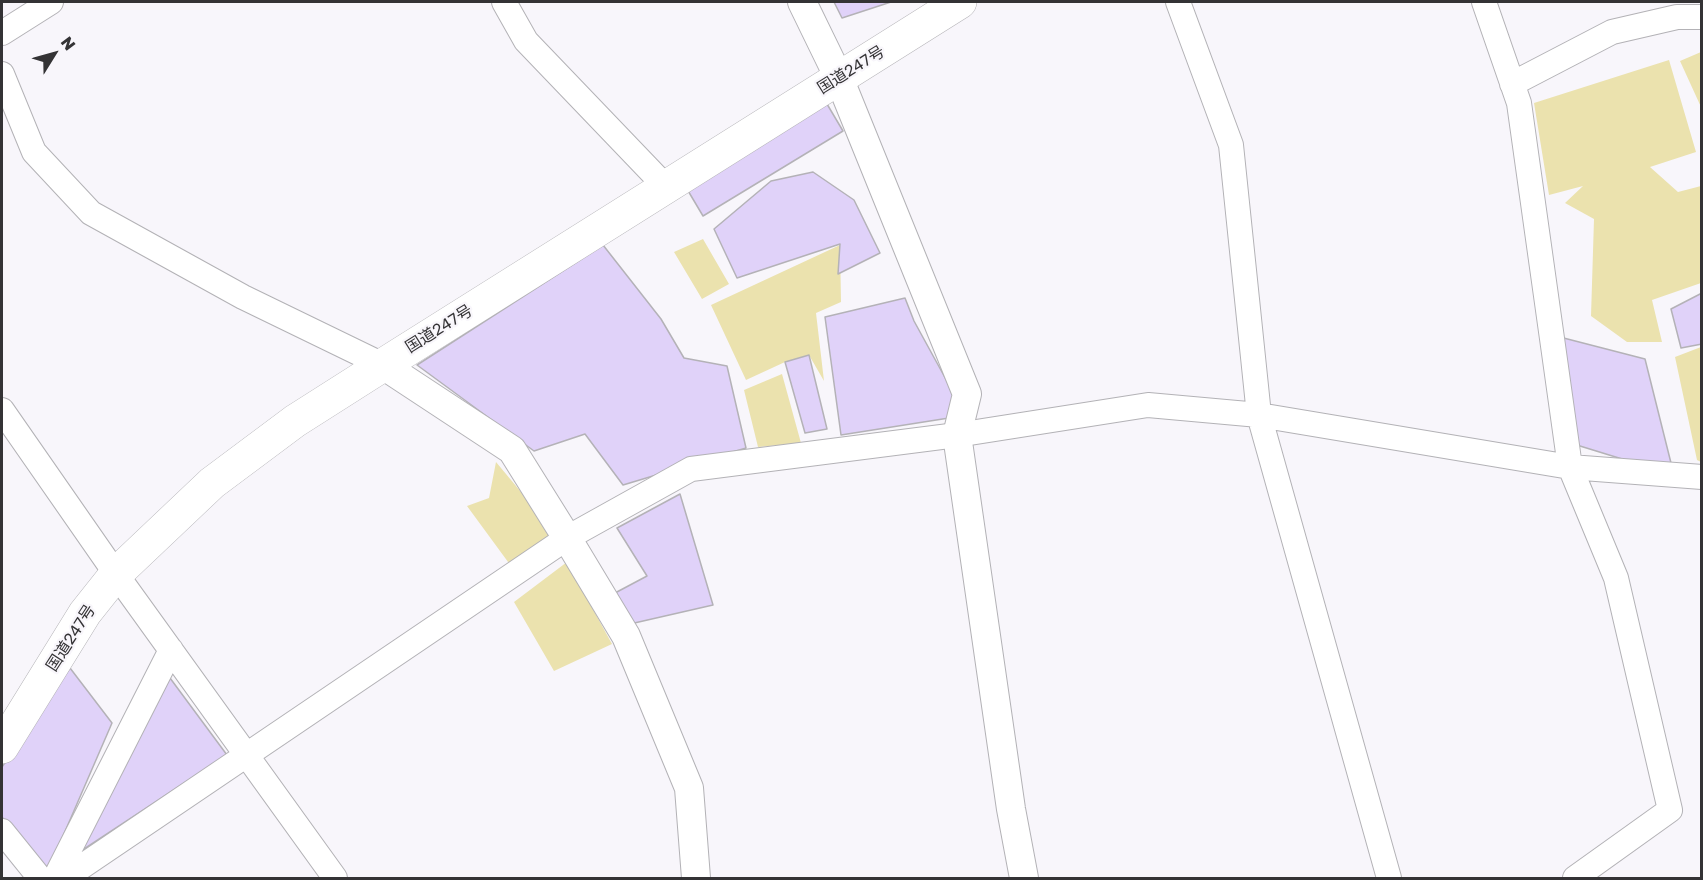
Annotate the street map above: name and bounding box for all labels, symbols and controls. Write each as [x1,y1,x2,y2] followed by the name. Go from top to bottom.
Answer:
[24,24,84,84] north arrow
[57,32,80,54] text: N
[814,42,888,98] street label: 国道247号
[402,301,476,357] street label: 国道247号
[42,601,100,675] street label: 国道247号

